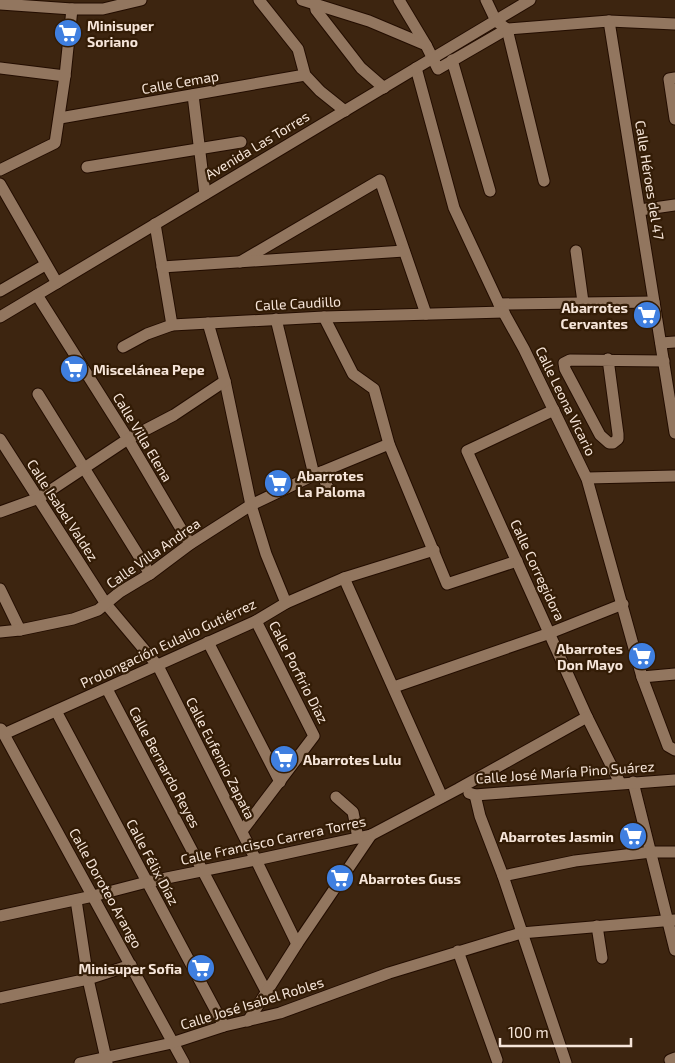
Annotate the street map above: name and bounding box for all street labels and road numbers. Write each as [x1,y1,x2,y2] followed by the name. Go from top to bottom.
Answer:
[140,67,220,97] street label: Calle Cemap
[202,107,312,183] street label: Avenida Las Torres
[632,119,668,241] street label: Calle Héroes del 47
[255,292,341,314] street label: Calle Caudillo
[532,344,600,458] street label: Calle Leona Vicario
[110,389,176,485] street label: Calle Villa Elena
[24,456,102,564] street label: Calle Isabel Valdez
[103,514,203,592] street label: Calle Villa Andrea
[507,517,569,623] street label: Calle Corregidora
[77,595,259,691] street label: Prolongación Eulalio Gutiérrez
[266,618,332,726] street label: Calle Porfirio Díaz
[183,694,259,822] street label: Calle Eufemio Zapata
[126,703,204,831] street label: Calle Bernardo Reyes
[475,757,655,787] street label: Calle José María Pino Suárez
[179,812,367,868] street label: Calle Francisco Carrera Torres
[123,816,183,908] street label: Calle Félix Díaz
[66,825,146,951] street label: Calle Doroteo Arango
[178,973,326,1033] street label: Calle José Isabel Robles

